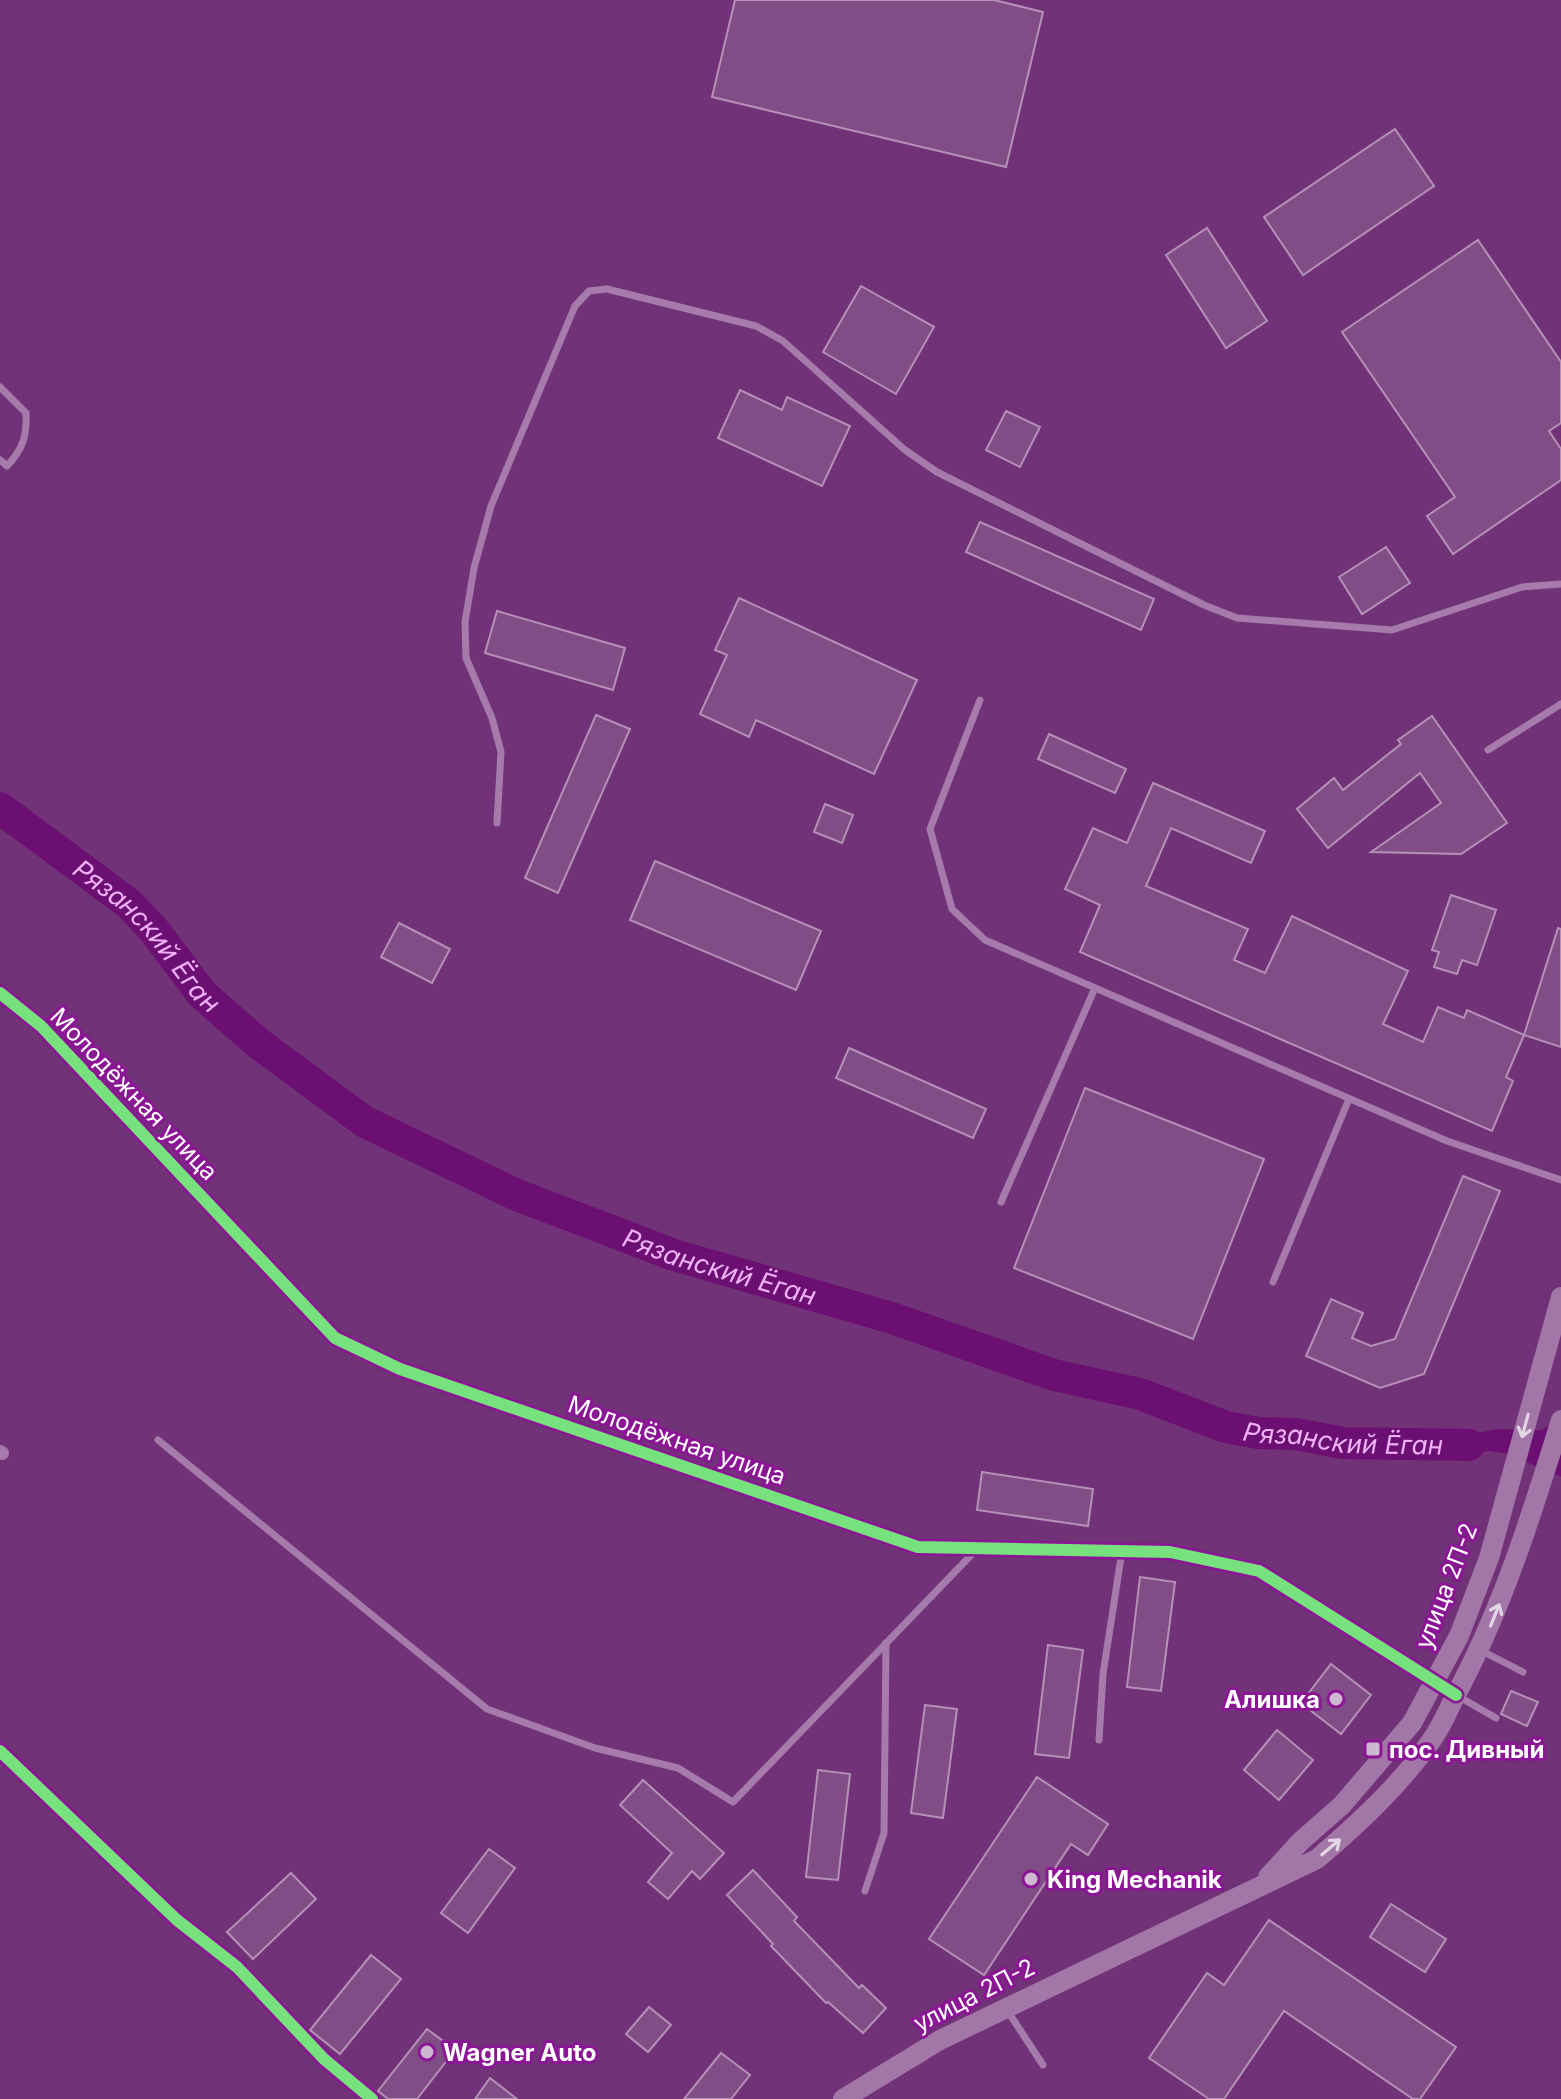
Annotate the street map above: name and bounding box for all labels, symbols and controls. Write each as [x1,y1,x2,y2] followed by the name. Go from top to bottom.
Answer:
[68,853,227,1018] water label: Рязанский Ёган
[44,1002,224,1186] street label: Молодёжная улица
[619,1221,820,1311] water label: Рязанский Ёган
[564,1389,790,1491] street label: Молодёжная улица
[1516,1412,1531,1438] one-way arrow
[1241,1415,1443,1460] water label: Рязанский Ёган
[1409,1519,1483,1653] street label: улица 2П-2
[1489,1603,1503,1628] one-way arrow
[1224,1685,1320,1714] place label: Алишка
[1327,1690,1345,1708] marker: Алишка
[1389,1735,1544,1764] place label: пос. Дивный
[1364,1740,1382,1758] marker: пос. Дивный
[1320,1838,1341,1856] one-way arrow
[1047,1865,1222,1894] place label: King Mechanik
[1022,1870,1040,1888] marker: King Mechanik
[908,1952,1040,2038] street label: улица 2П-2
[443,2038,596,2067] place label: Wagner Auto
[418,2043,436,2061] marker: Wagner Auto

